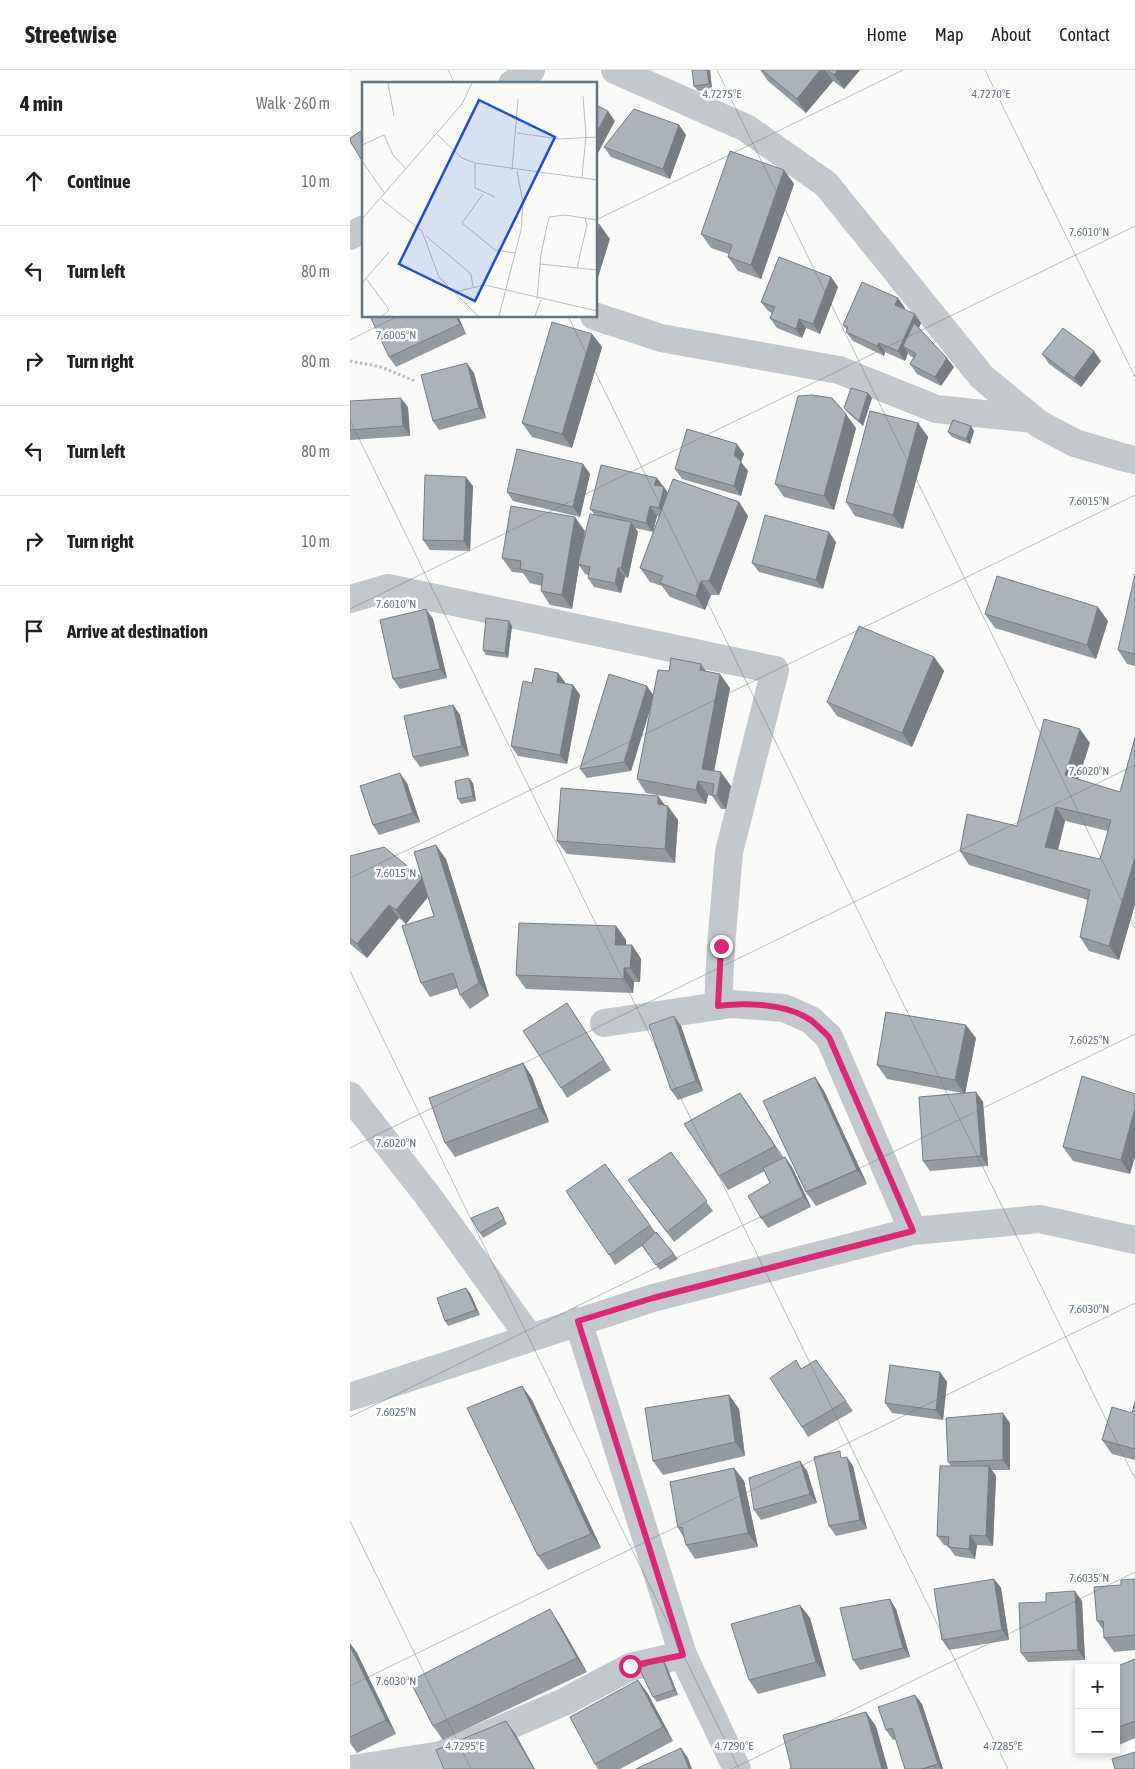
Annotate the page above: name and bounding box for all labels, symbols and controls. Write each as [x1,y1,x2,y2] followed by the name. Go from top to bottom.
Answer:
[25,21,117,48] text: Streetwise
[867,24,907,45] text: Home
[935,24,964,45] text: Map
[992,24,1031,45] text: About
[1059,24,1110,45] text: Contact
[362,82,598,318] inset map
[703,87,741,101] text: 4.7275°E
[972,87,1010,101] text: 4.7270°E
[20,91,63,115] text: 4 min
[256,94,330,112] text: Walk · 260 m
[20,167,48,195] icon: ahead
[67,170,131,192] text: Continue
[301,172,330,190] text: 10 m
[1069,225,1109,239] text: 7.6010°N
[20,257,48,285] icon: left
[67,260,125,282] text: Turn left
[301,262,330,280] text: 80 m
[376,328,416,342] text: 7.6005°N
[20,347,48,375] icon: right
[67,350,134,372] text: Turn right
[301,352,330,370] text: 80 m
[20,437,48,465] icon: left
[67,440,125,462] text: Turn left
[301,442,330,460] text: 80 m
[1069,494,1109,508] text: 7.6015°N
[20,527,48,555] icon: right
[67,530,134,552] text: Turn right
[301,532,330,550] text: 10 m
[376,597,416,611] text: 7.6010°N
[20,617,48,645] icon: arrive
[67,620,208,642] text: Arrive at destination
[1069,764,1109,778] text: 7.6020°N
[376,866,416,880] text: 7.6015°N
[710,935,733,958] route end
[1069,1033,1109,1047] text: 7.6025°N
[376,1136,416,1150] text: 7.6020°N
[1069,1302,1109,1316] text: 7.6030°N
[376,1405,416,1419] text: 7.6025°N
[1069,1571,1109,1585] text: 7.6035°N
[619,1655,642,1678] route start
[1075,1664,1120,1754] map controls
[1075,1664,1120,1709] button: +
[376,1674,416,1688] text: 7.6030°N
[1075,1709,1120,1754] button: −
[446,1739,484,1753] text: 4.7295°E
[715,1739,753,1753] text: 4.7290°E
[984,1739,1022,1753] text: 4.7285°E

